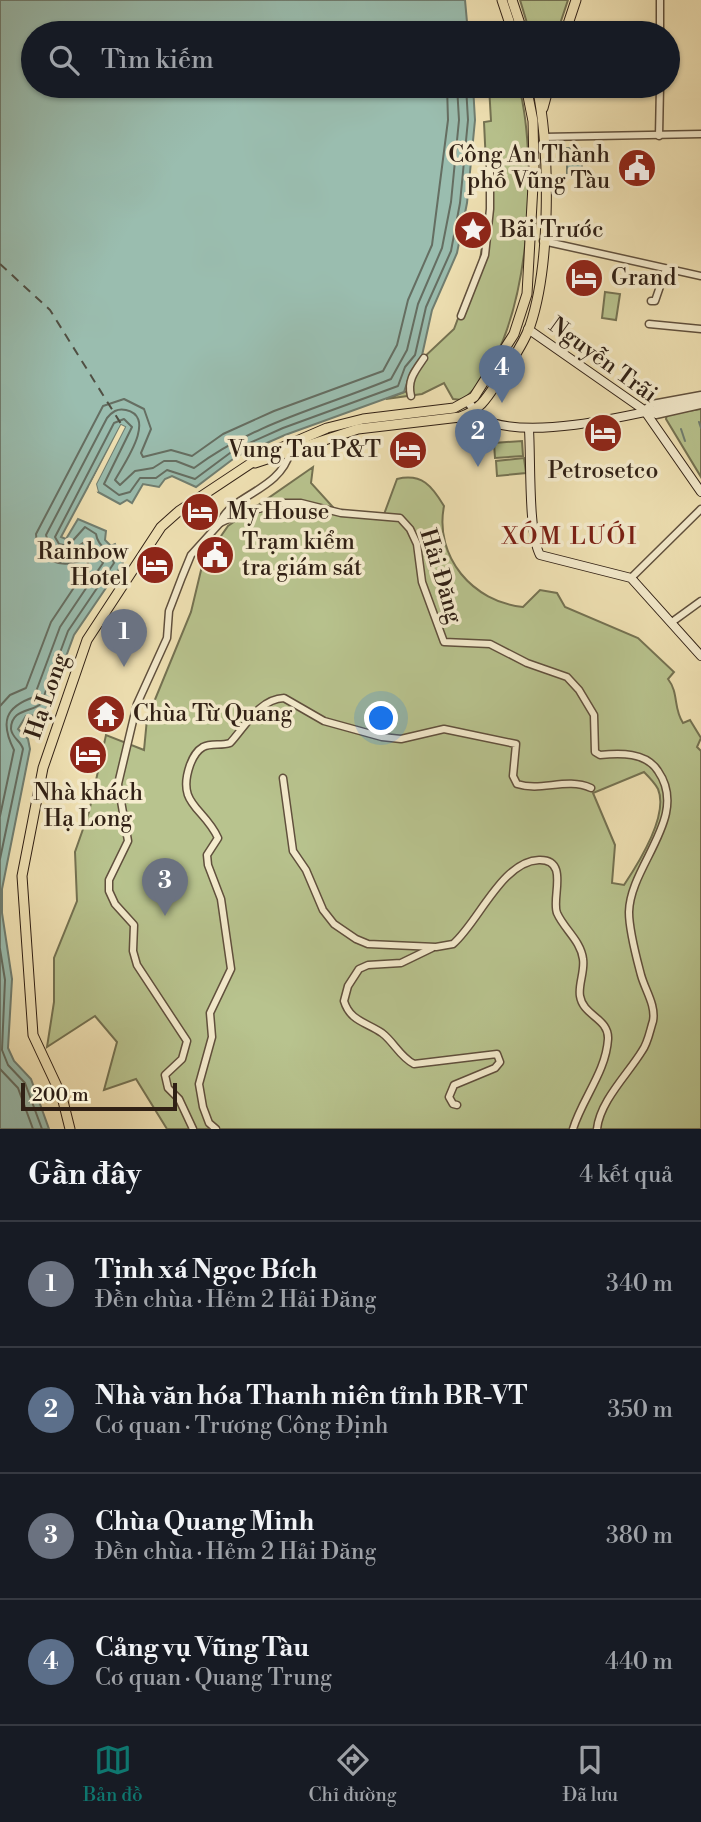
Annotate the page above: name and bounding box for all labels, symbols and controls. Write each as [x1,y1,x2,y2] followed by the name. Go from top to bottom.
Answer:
[21,21,680,98] search box
[45,41,83,79] icon: search
[101,44,214,76] text: Tìm kiếm
[448,141,610,195] place label: Công An Thành phố Vũng Tàu
[616,147,658,189] public building icon: Công An Thành phố Vũng Tàu
[452,209,494,251] place icon: Bãi Trước
[499,216,604,244] place label: Bãi Trước
[563,257,605,299] hotel icon: Grand
[611,264,676,292] place label: Grand
[543,311,663,409] street label: Nguyễn Trãi
[479,345,525,403] pin: 4
[455,409,501,467] pin: 2
[582,412,624,454] hotel icon: Petrosetco
[387,429,429,471] hotel icon: Vung Tau P&T
[227,436,381,464] place label: Vung Tau P&T
[548,457,658,485] place label: Petrosetco
[179,491,221,533] hotel icon: My House
[227,498,329,526] place label: My House
[501,520,638,552] district label: XÓM LƯỚI
[413,525,469,627] street label: Hải Đăng
[242,528,362,582] place label: Trạm kiểm tra giám sát
[194,534,236,576] public building icon: Trạm kiểm tra giám sát
[37,538,129,592] place label: Rainbow Hotel
[134,544,176,586] hotel icon: Rainbow Hotel
[101,609,147,667] pin: 1
[19,649,75,742] street label: Hạ Long
[85,693,127,735] temple icon: Chùa Từ Quang
[133,700,293,728] place label: Chùa Từ Quang
[364,701,398,735] your location
[67,734,109,776] hotel icon: Nhà khách Hạ Long
[33,779,143,833] place label: Nhà khách Hạ Long
[142,858,188,916] pin: 3
[21,1080,177,1112] scale bar
[32,1083,89,1107] text: 200 m
[28,1156,141,1194] text: Gần đây
[579,1161,673,1189] text: 4 kết quả
[95,1254,317,1286] text: Tịnh xá Ngọc Bích
[45,1270,57,1298] text: 1
[606,1270,673,1298] text: 340 m
[95,1286,376,1314] text: Đền chùa · Hẻm 2 Hải Đăng
[95,1380,527,1412] text: Nhà văn hóa Thanh niên tỉnh BR-VT
[44,1396,58,1424] text: 2
[607,1396,673,1424] text: 350 m
[95,1412,389,1440] text: Cơ quan · Trương Công Định
[95,1506,314,1538] text: Chùa Quang Minh
[44,1522,58,1550] text: 3
[606,1522,673,1550] text: 380 m
[95,1538,376,1566] text: Đền chùa · Hẻm 2 Hải Đăng
[95,1632,309,1664] text: Cảng vụ Vũng Tàu
[43,1648,59,1676] text: 4
[605,1648,673,1676] text: 440 m
[95,1664,332,1692] text: Cơ quan · Quang Trung
[83,1741,143,1807] tab: Bản đồ
[309,1741,397,1807] tab: Chỉ đường
[562,1741,618,1807] tab: Đã lưu

